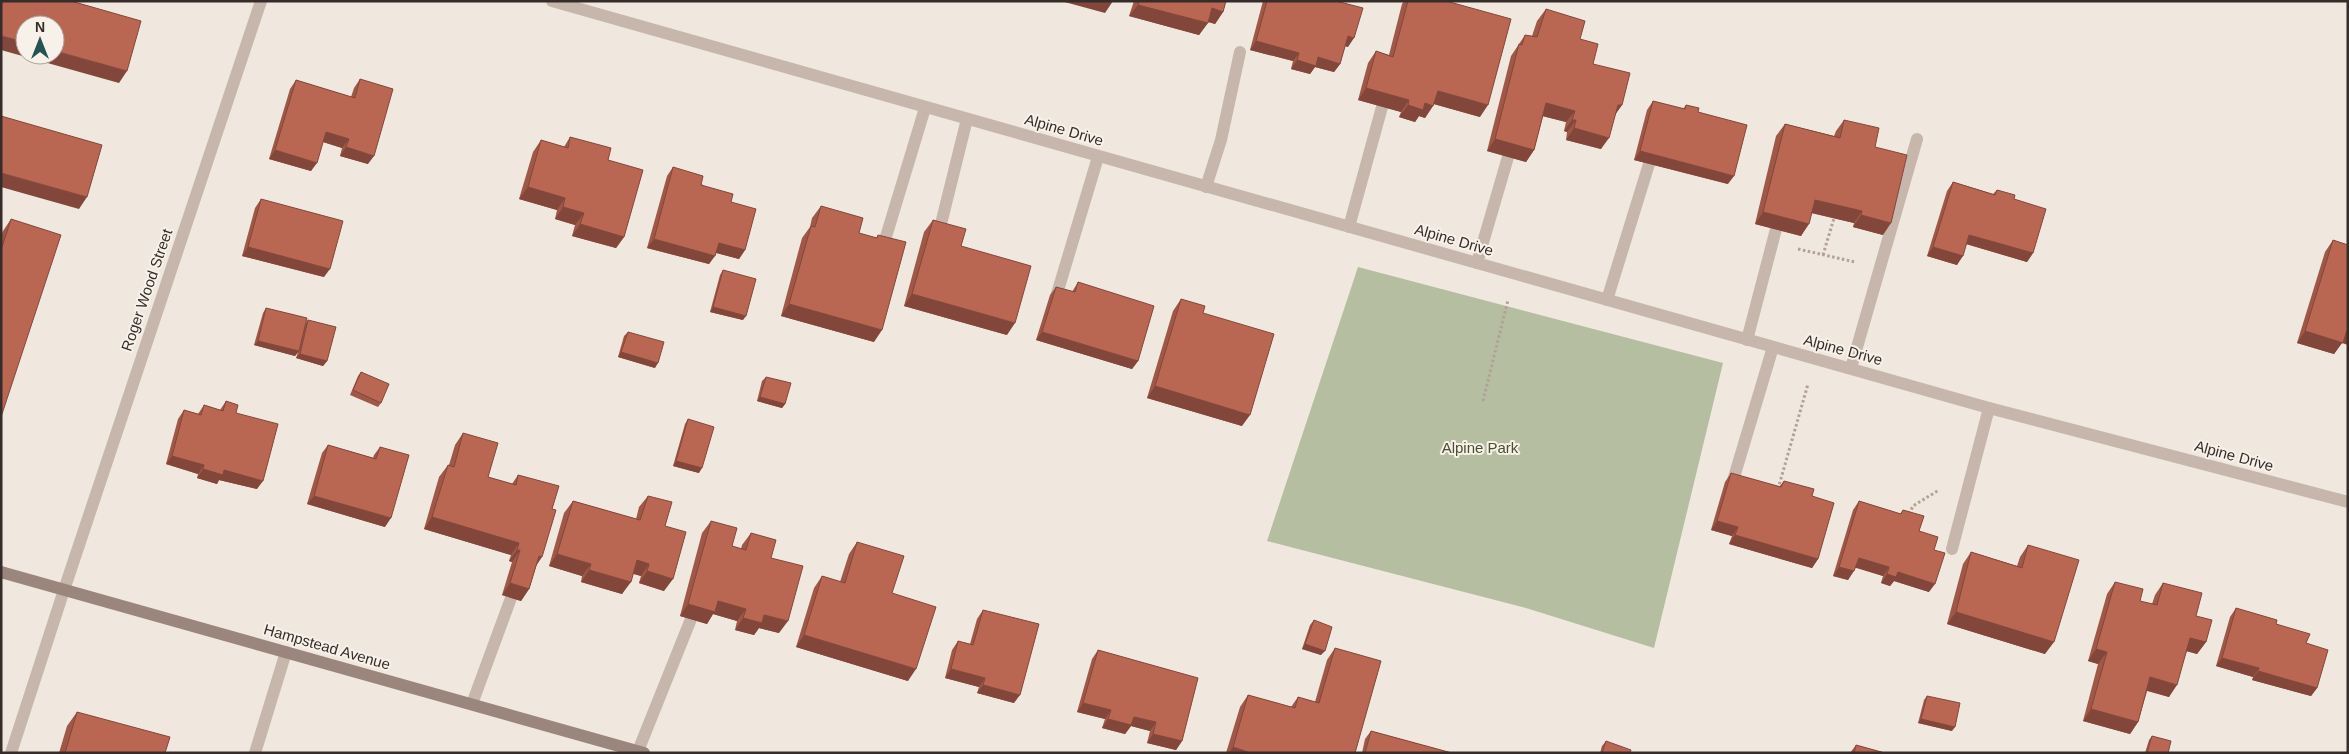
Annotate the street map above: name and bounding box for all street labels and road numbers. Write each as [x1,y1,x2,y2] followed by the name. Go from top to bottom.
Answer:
[1023,110,1105,149] street label: Alpine Drive
[1413,220,1495,259] street label: Alpine Drive
[118,226,176,353] street label: Roger Wood Street
[1802,331,1884,368] street label: Alpine Drive
[2193,437,2275,474] street label: Alpine Drive
[262,620,392,673] street label: Hampstead Avenue

